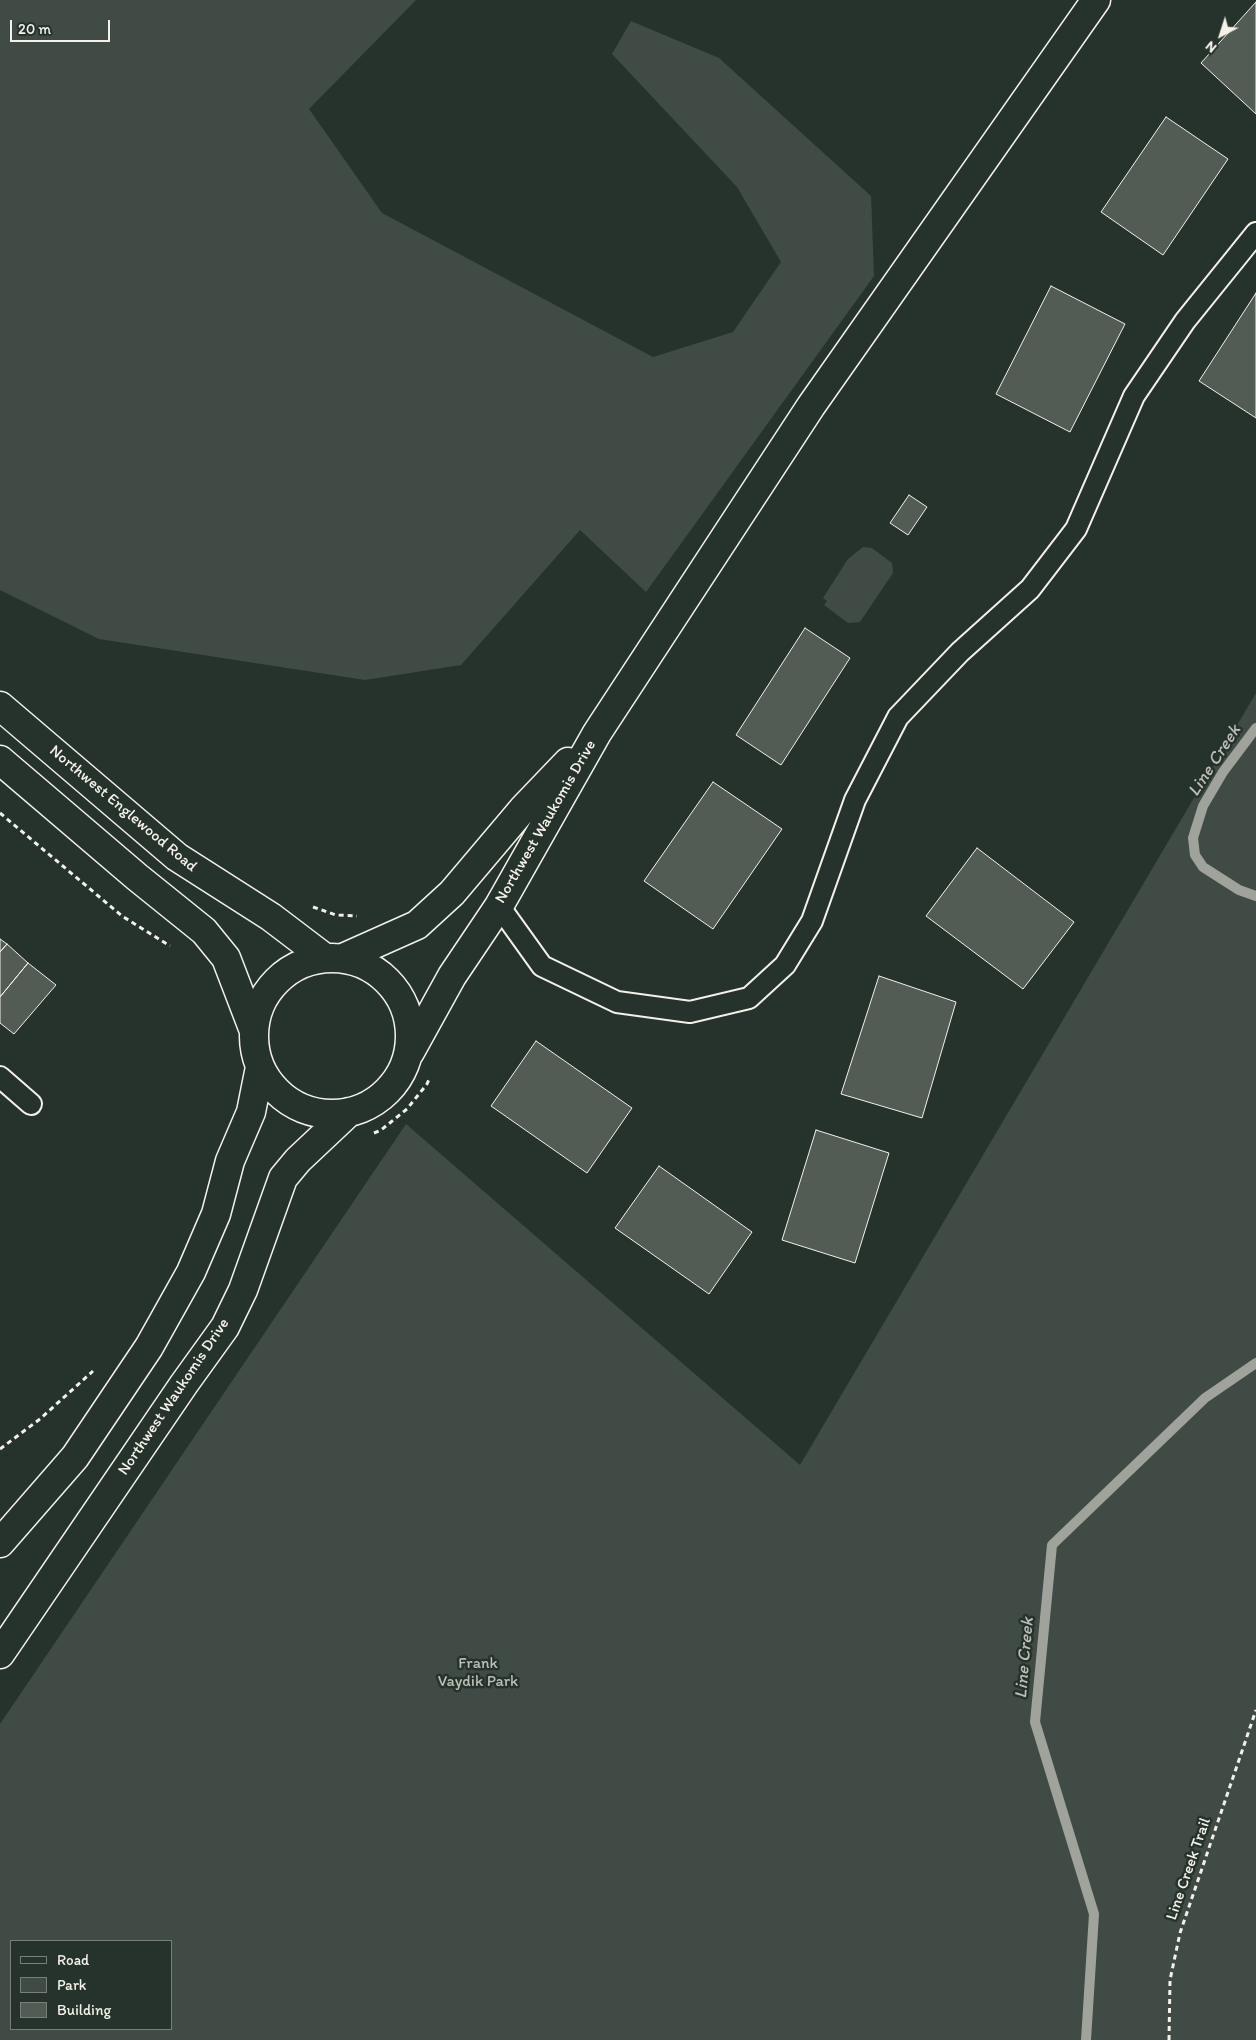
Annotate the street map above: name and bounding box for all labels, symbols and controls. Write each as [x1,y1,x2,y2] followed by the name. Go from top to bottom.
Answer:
[12,10,112,42] scale bar
[1196,10,1246,60] north arrow
[18,20,51,38] text: 20 m
[1202,37,1220,56] text: N
[1184,721,1246,801] water label: Line Creek
[491,737,601,907] street label: Northwest Waukomis Drive
[45,742,201,876] street label: Northwest Englewood Road
[114,1315,234,1479] street label: Northwest Waukomis Drive
[1011,1617,1039,1699] water label: Line Creek
[438,1654,518,1692] park label: Frank Vaydik Park
[1162,1815,1216,1923] street label: Line Creek Trail
[10,1940,172,2030] legend
[57,1951,89,1969] text: Road
[57,1976,87,1994] text: Park
[57,2001,111,2019] text: Building

